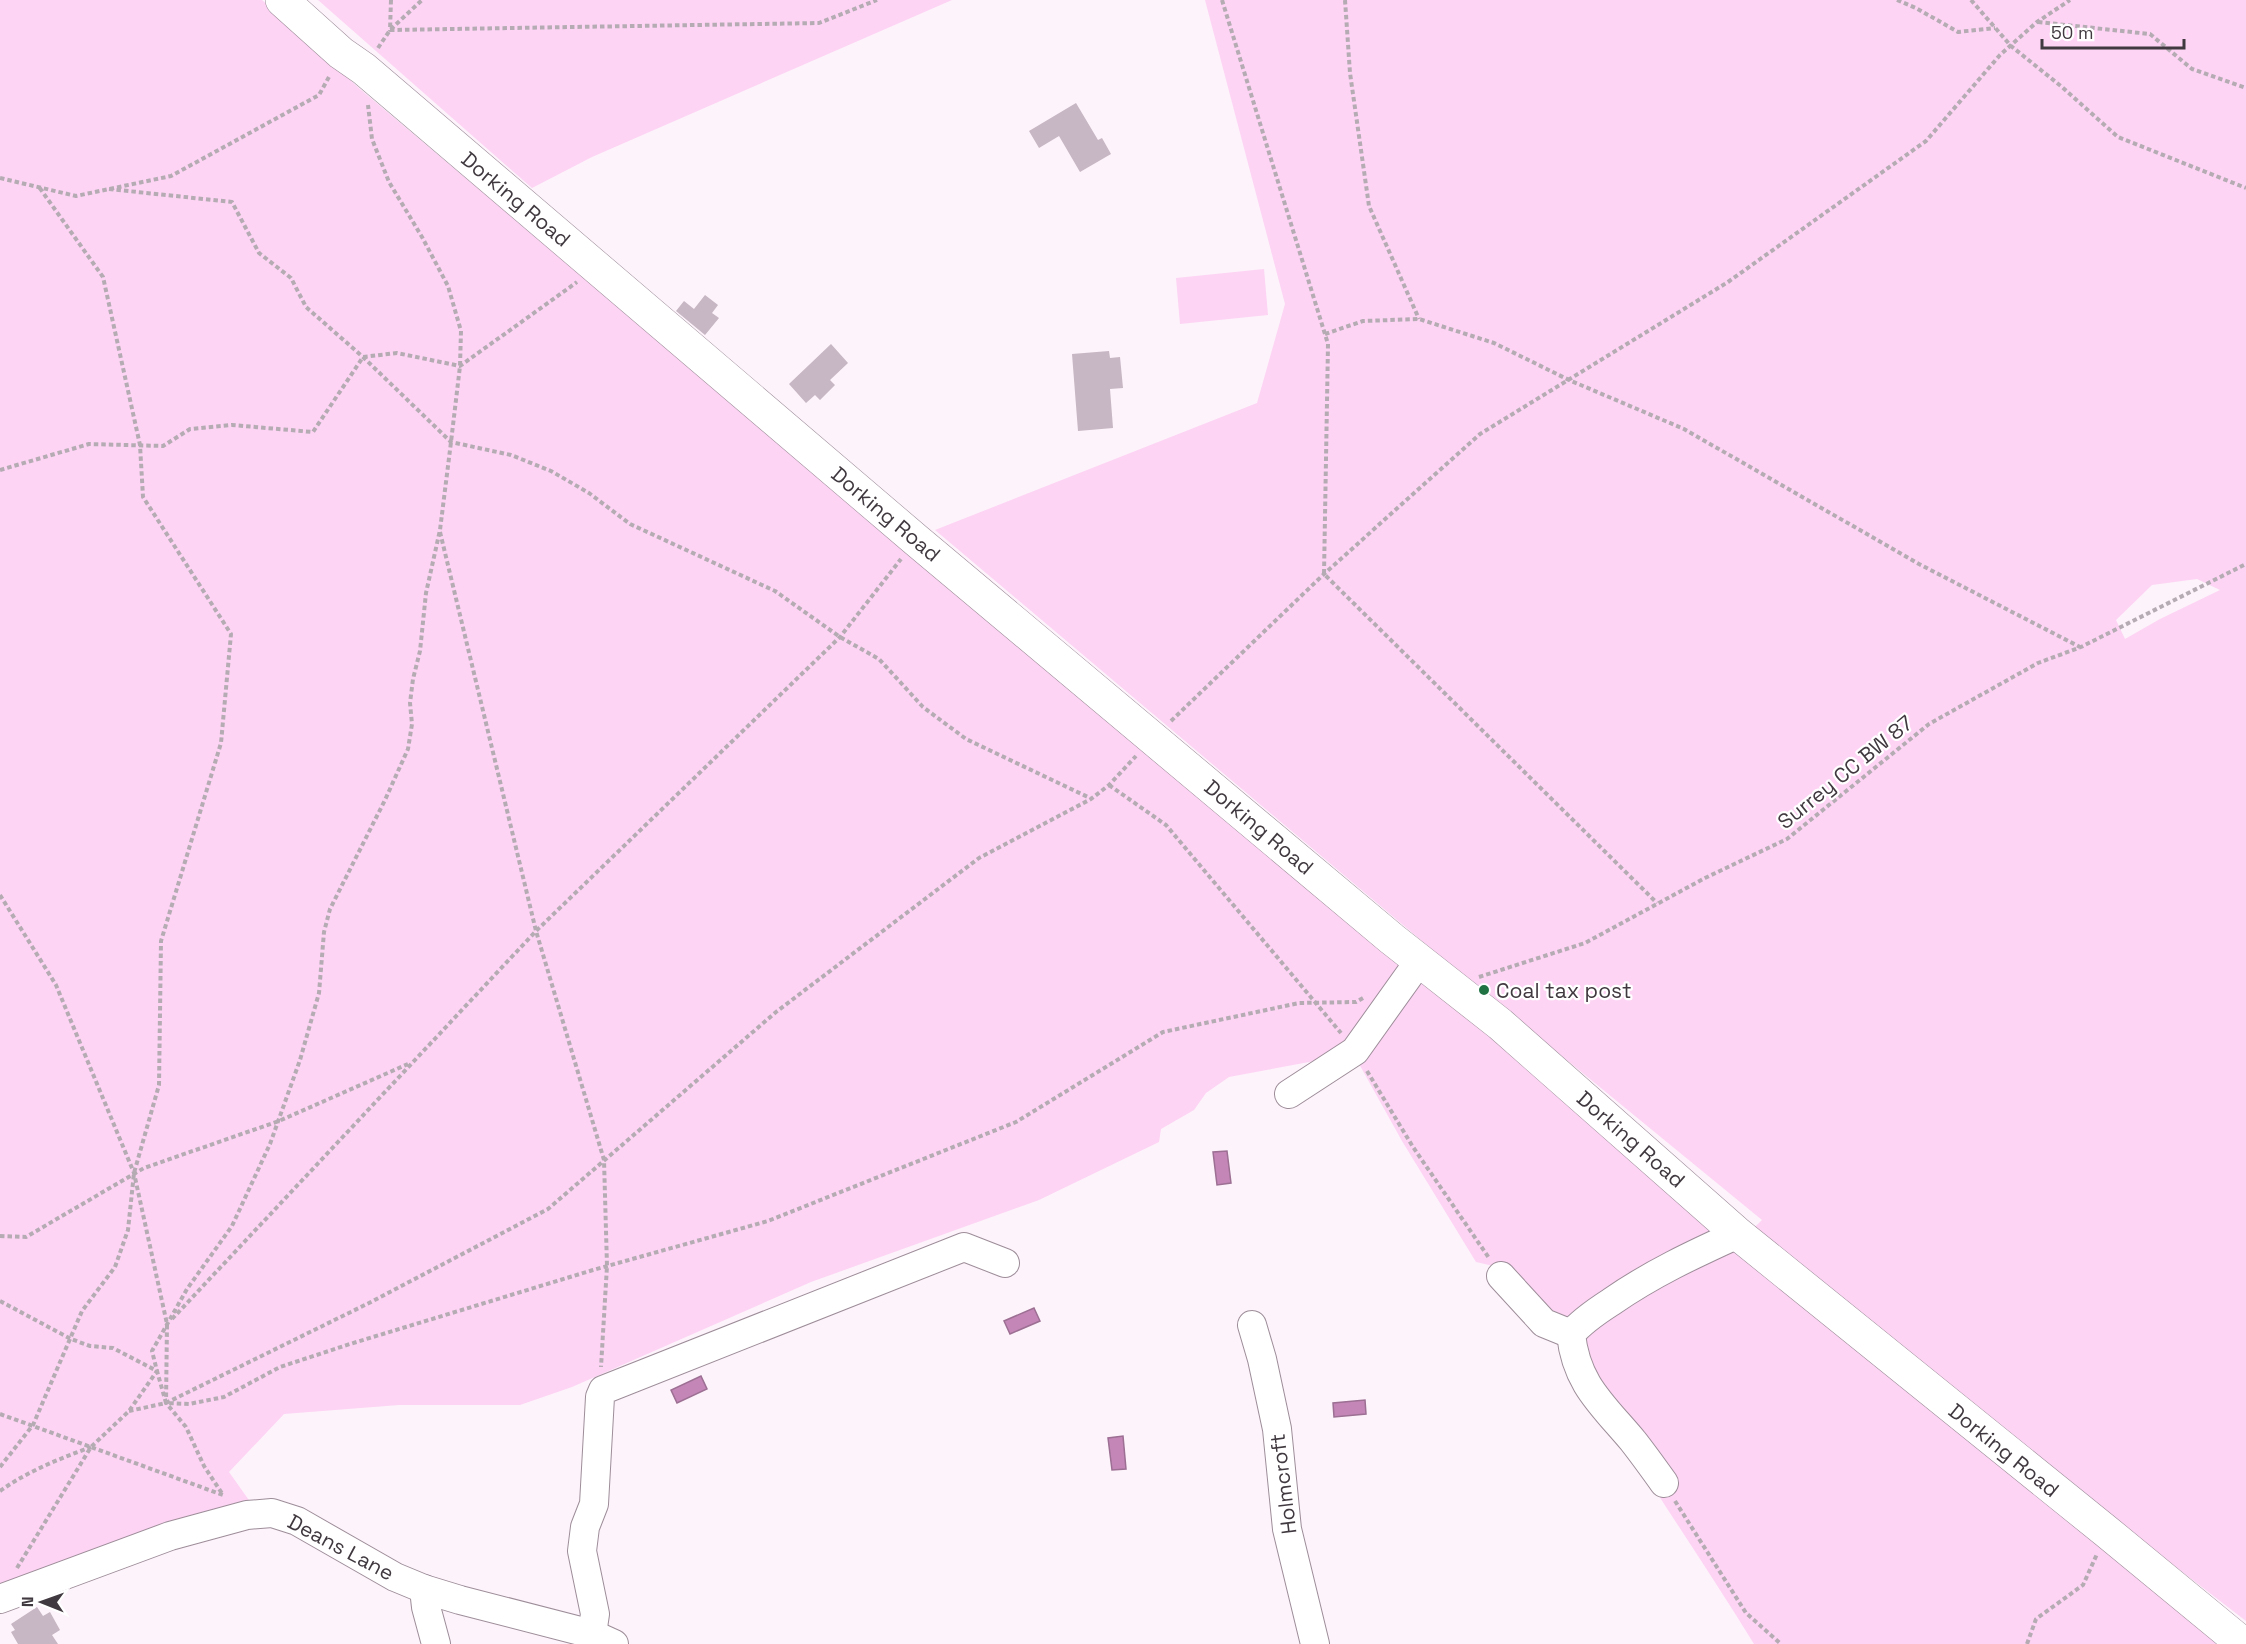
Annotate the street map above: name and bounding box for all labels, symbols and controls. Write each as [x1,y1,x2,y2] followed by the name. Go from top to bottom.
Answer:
[2042,12,2184,50] scale bar
[2051,21,2093,44] text: 50 m
[456,145,576,253] street label: Dorking Road
[826,460,946,568] street label: Dorking Road
[1772,709,1918,835] street label: Surrey CC BW 87
[1199,773,1319,881] street label: Dorking Road
[1496,977,1632,1004] place label: Coal tax post
[1477,983,1491,997] marker: Coal tax post
[1571,1085,1691,1193] street label: Dorking Road
[1943,1397,2065,1503] street label: Dorking Road
[1263,1432,1303,1536] street label: Holmcroft
[283,1508,399,1586] street label: Deans Lane
[12,1572,72,1632] north arrow
[17,1596,38,1607] text: N

